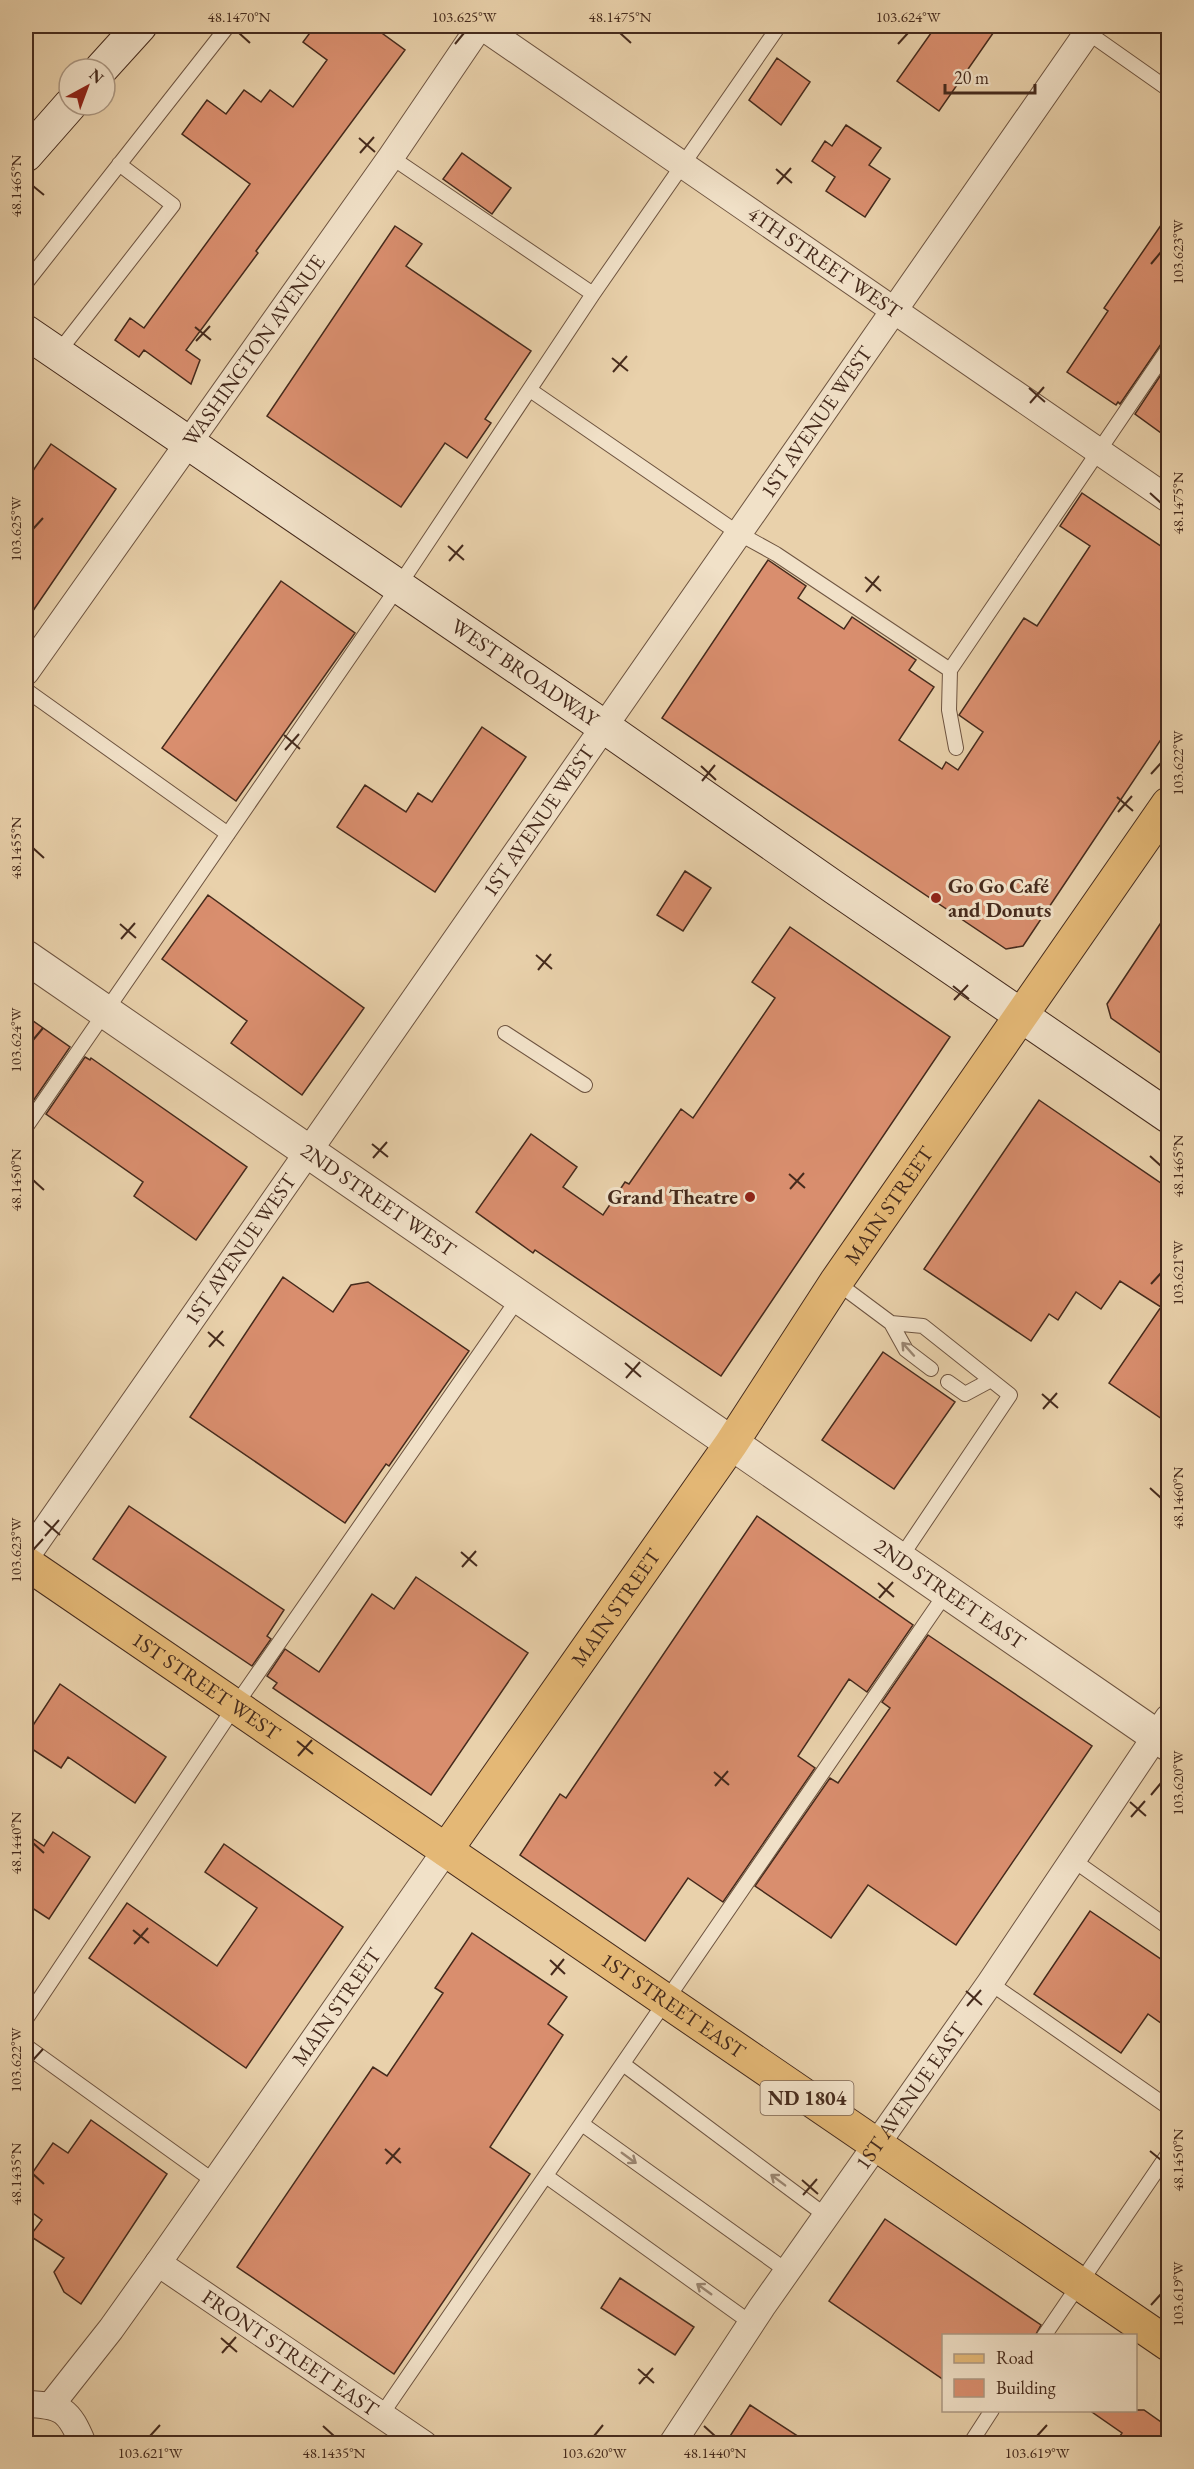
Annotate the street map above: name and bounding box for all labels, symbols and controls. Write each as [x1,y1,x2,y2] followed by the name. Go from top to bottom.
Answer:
[208,7,271,26] text: 48.1470°N
[432,7,497,26] text: 103.625°W
[589,7,652,26] text: 48.1475°N
[876,7,941,26] text: 103.624°W
[57,57,117,117] north arrow
[945,57,1035,95] scale bar
[85,64,108,88] text: N
[954,66,989,89] text: 20 m
[6,154,25,217] text: 48.1465°N
[742,200,908,325] street label: 4TH STREET WEST
[1168,219,1187,284] text: 103.623°W
[176,249,331,452] street label: WASHINGTON AVENUE
[754,340,879,503] street label: 1ST AVENUE WEST
[1168,471,1187,534] text: 48.1475°N
[6,496,25,561] text: 103.625°W
[446,612,606,733] street label: WEST BROADWAY
[1168,730,1187,795] text: 103.622°W
[476,739,601,902] street label: 1ST AVENUE WEST
[6,816,25,879] text: 48.1455°N
[948,872,1051,923] place label: Go Go Café and Donuts
[929,891,943,905] marker: Go Go Café and Donuts
[6,1007,25,1072] text: 103.624°W
[1168,1134,1187,1197] text: 48.1465°N
[296,1137,462,1263] street label: 2ND STREET WEST
[838,1140,940,1270] street label: MAIN STREET
[6,1148,25,1211] text: 48.1450°N
[178,1167,303,1330] street label: 1ST AVENUE WEST
[607,1183,738,1210] place label: Grand Theatre
[743,1190,757,1204] marker: Grand Theatre
[1168,1240,1187,1305] text: 103.621°W
[901,1341,915,1357] one-way arrow
[1168,1466,1187,1529] text: 48.1460°N
[6,1517,25,1582] text: 103.623°W
[869,1532,1032,1655] street label: 2ND STREET EAST
[565,1542,667,1672] street label: MAIN STREET
[127,1625,286,1746] street label: 1ST STREET WEST
[1168,1750,1187,1815] text: 103.620°W
[6,1811,25,1874] text: 48.1440°N
[286,1942,387,2071] street label: MAIN STREET
[596,1946,752,2065] street label: 1ST STREET EAST
[849,2016,972,2175] street label: 1ST AVENUE EAST
[6,2027,25,2092] text: 103.622°W
[760,2081,854,2115] road number: ND 1804
[1168,2128,1187,2191] text: 48.1450°N
[6,2142,25,2205] text: 48.1435°N
[621,2152,637,2164] one-way arrow
[771,2174,787,2187] one-way arrow
[1168,2261,1187,2326] text: 103.619°W
[197,2283,385,2423] street label: FRONT STREET EAST
[696,2283,712,2295] one-way arrow
[942,2334,1137,2412] legend
[996,2346,1035,2369] text: Road
[996,2376,1056,2399] text: Building
[118,2443,183,2462] text: 103.621°W
[303,2443,366,2462] text: 48.1435°N
[562,2443,627,2462] text: 103.620°W
[684,2443,747,2462] text: 48.1440°N
[1005,2443,1070,2462] text: 103.619°W

